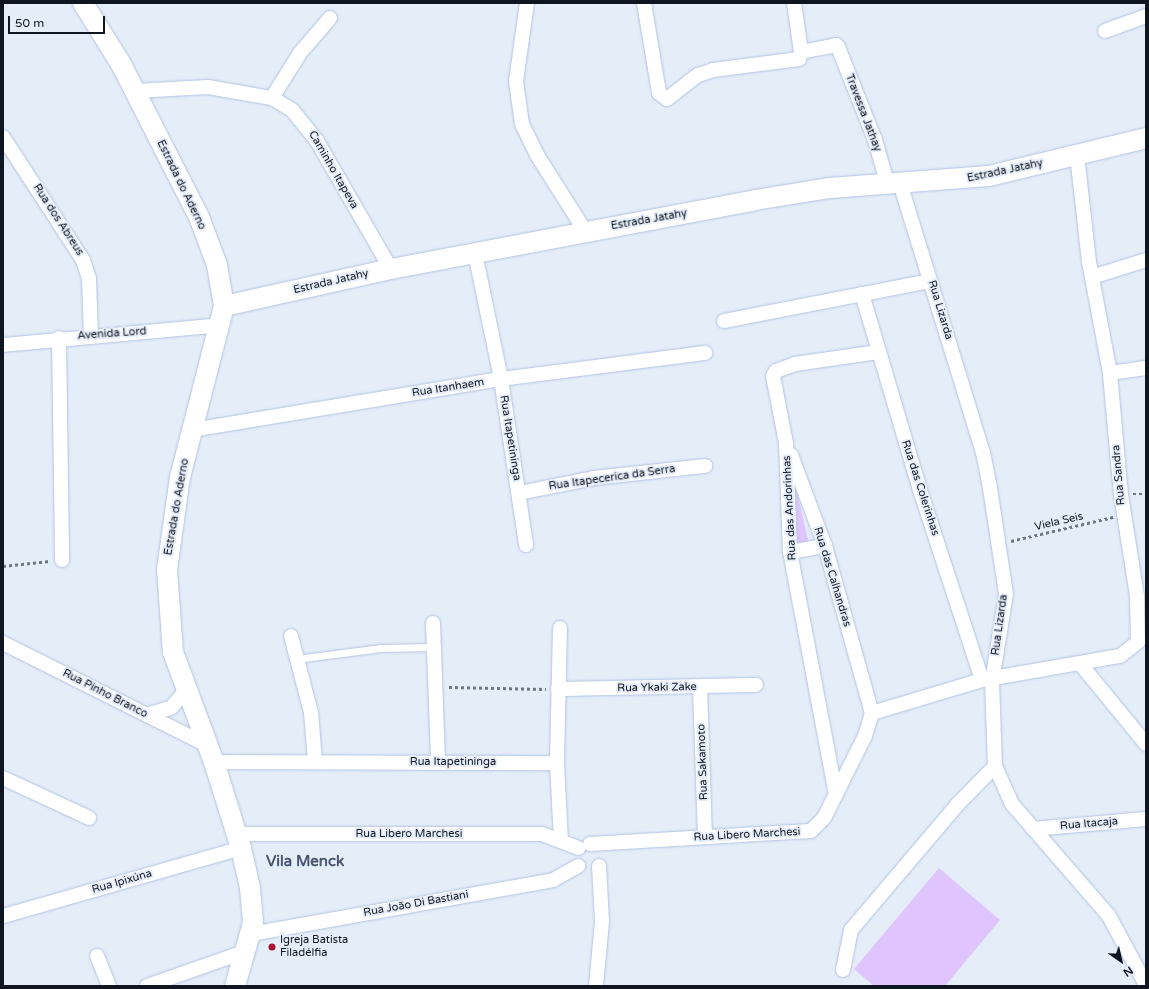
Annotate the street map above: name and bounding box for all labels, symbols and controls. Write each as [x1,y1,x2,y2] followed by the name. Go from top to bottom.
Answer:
[10,8,107,34] scale bar
[15,16,44,30] text: 50 m
[842,72,884,154] street label: Travessa Jathay
[305,129,361,211] street label: Caminho Itapeva
[154,138,208,232] street label: Estrada do Aderno
[966,157,1044,185] street label: Estrada Jatahy
[30,182,86,258] street label: Rua dos Abreus
[610,207,688,233] street label: Estrada Jatahy
[292,267,370,297] street label: Estrada Jatahy
[925,279,955,341] street label: Rua Lizarda
[77,325,147,343] street label: Avenida Lord
[411,376,485,400] street label: Rua Itanhaem
[497,394,523,482] street label: Rua Itapetininga
[898,439,942,537] street label: Rua das Colerinhas
[1110,444,1128,506] street label: Rua Sandra
[781,455,799,561] street label: Rua das Andorinhas
[162,458,192,556] street label: Estrada do Aderno
[548,463,676,493] street label: Rua Itapecerica da Serra
[1034,510,1084,534] street label: Viela Seis
[811,526,853,628] street label: Rua das Calhandras
[989,594,1011,656] street label: Rua Lizarda
[60,667,150,721] street label: Rua Pinho Branco
[617,681,697,695] street label: Rua Ykaki Zake
[695,724,711,800] street label: Rua Sakamoto
[410,755,496,769] street label: Rua Itapetininga
[1060,815,1118,833] street label: Rua Itacaja
[693,826,801,844] street label: Rua Libero Marchesi
[355,827,463,841] street label: Rua Libero Marchesi
[266,853,344,871] district label: Vila Menck
[90,867,154,897] street label: Rua Ipixúna
[362,888,470,920] street label: Rua João Di Bastiani
[280,934,348,960] place label: Igreja Batista Filadélfia
[1101,941,1141,981] north arrow
[267,942,277,952] marker: Igreja Batista Filadélfia
[1121,964,1135,979] text: N

